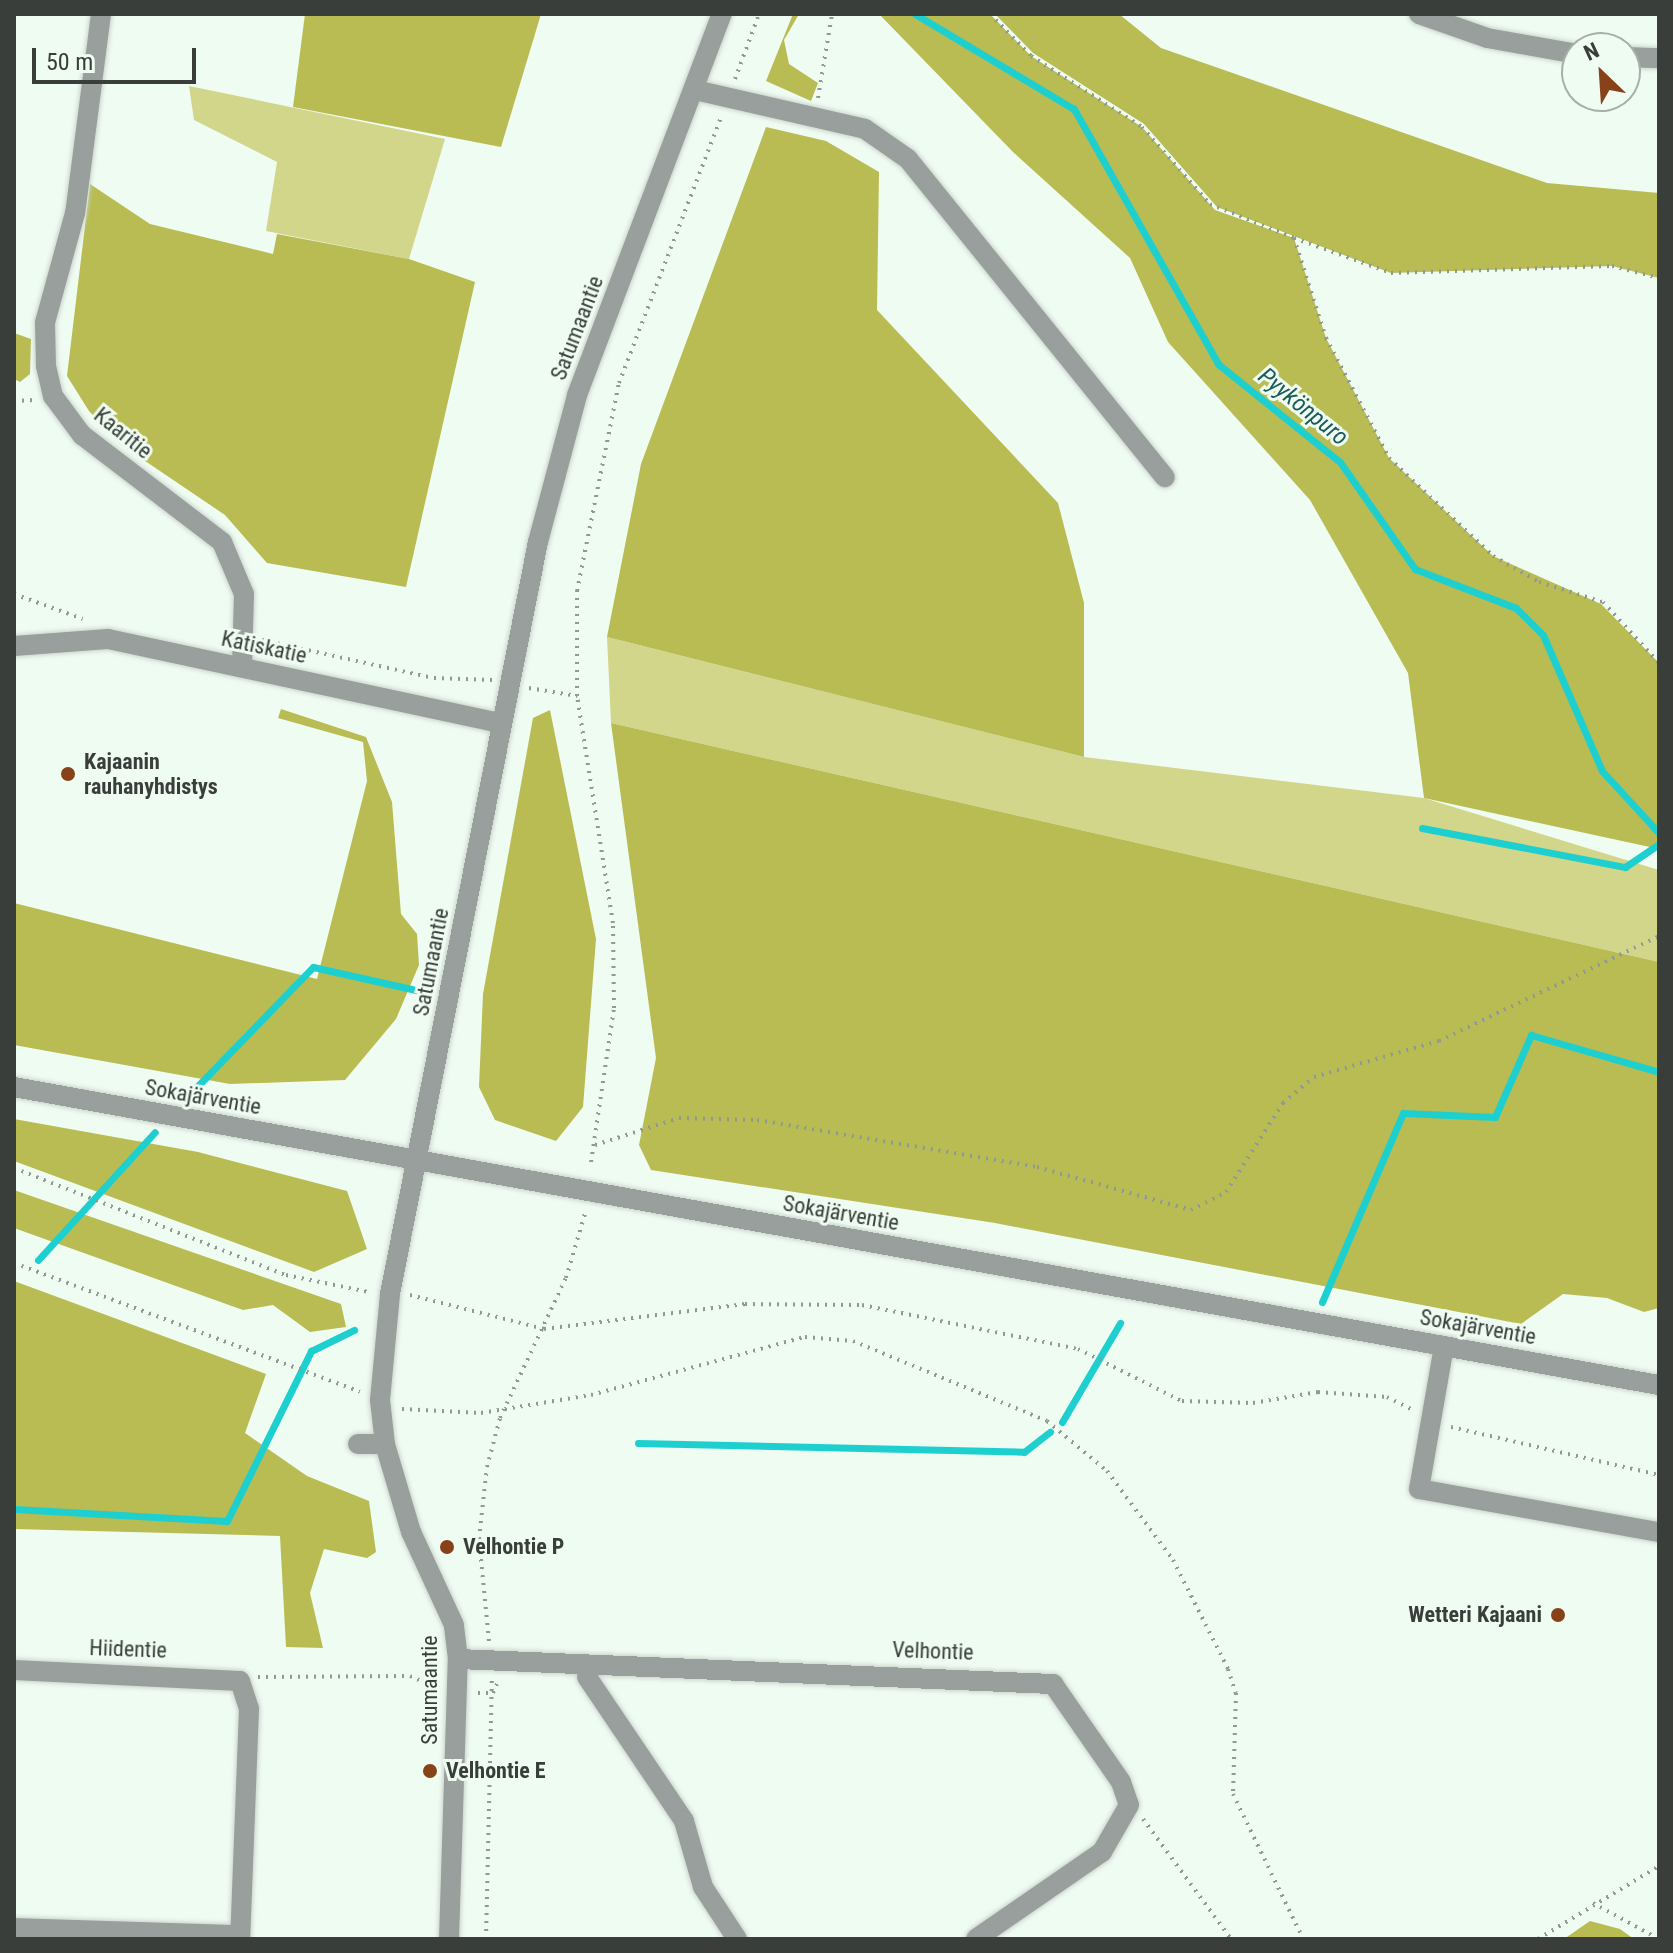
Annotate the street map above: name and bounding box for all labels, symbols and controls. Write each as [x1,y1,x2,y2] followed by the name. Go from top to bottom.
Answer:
[36,32,200,82] scale bar
[1561,32,1641,112] north arrow
[1580,37,1603,66] text: N
[46,48,93,76] text: 50 m
[545,272,609,384] street label: Satumaantie
[1252,362,1354,452] water label: Pyykönpuro
[89,402,157,464] street label: Kaaritie
[219,625,309,669] street label: Katiskatie
[84,748,218,800] place label: Kajaanin rauhanyhdistys
[59,765,77,783] marker: Kajaanin rauhanyhdistys
[408,906,454,1018] street label: Satumaantie
[143,1074,263,1120] street label: Sokajärventie
[781,1190,901,1236] street label: Sokajärventie
[1418,1304,1538,1350] street label: Sokajärventie
[463,1534,564,1560] place label: Velhontie P
[438,1538,456,1556] marker: Velhontie P
[1408,1602,1542,1628] place label: Wetteri Kajaani
[1549,1606,1567,1624] marker: Wetteri Kajaani
[89,1634,167,1664] street label: Hiidentie
[417,1635,443,1745] street label: Satumaantie
[892,1636,974,1666] street label: Velhontie
[446,1758,546,1784] place label: Velhontie E
[421,1762,439,1780] marker: Velhontie E

